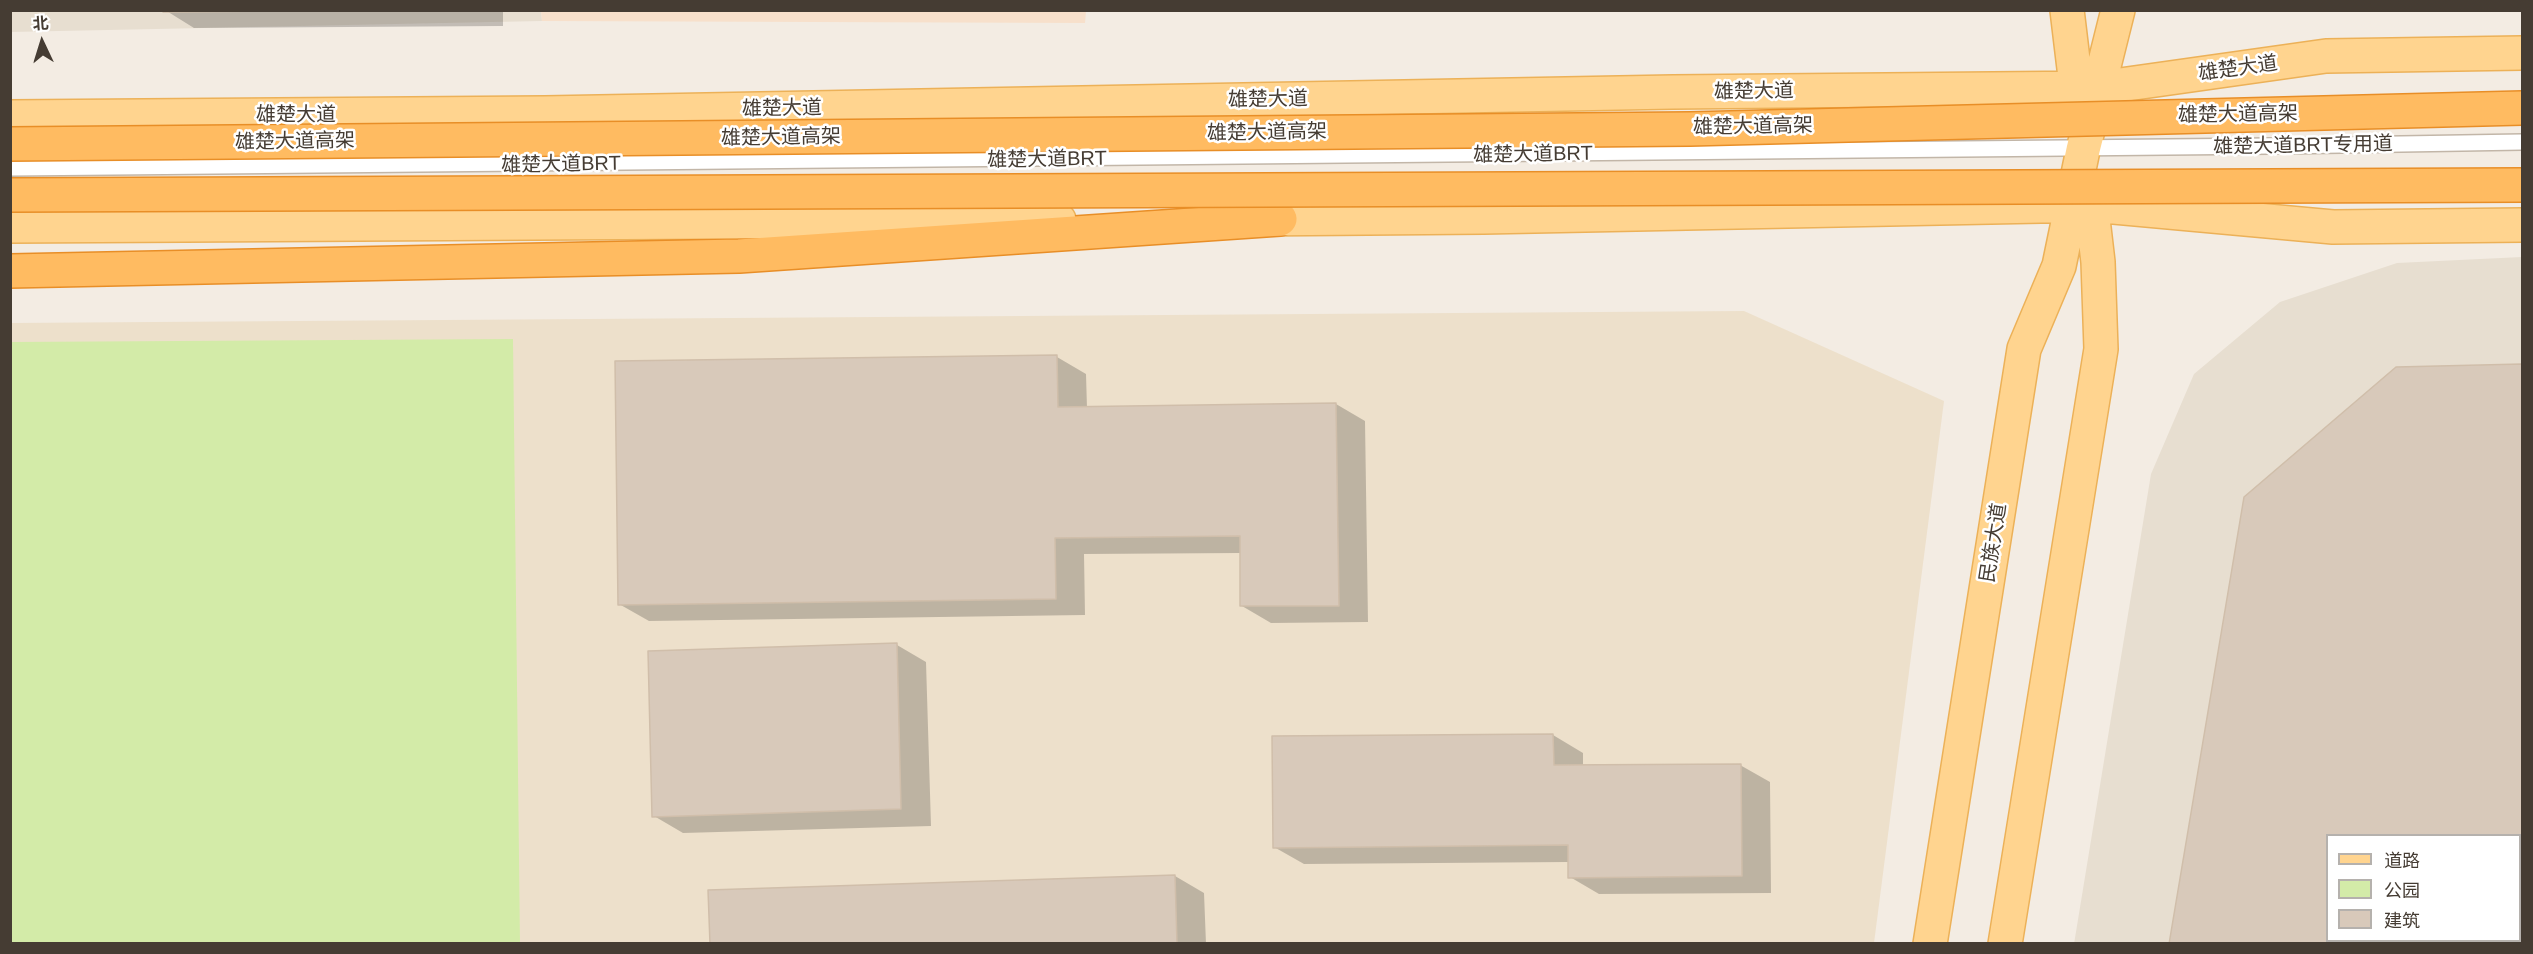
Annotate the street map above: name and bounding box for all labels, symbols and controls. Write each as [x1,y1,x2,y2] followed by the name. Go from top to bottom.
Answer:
[12,12,72,72] north arrow
[32,15,49,33] text: 北
[2197,52,2279,86] street label: 雄楚大道
[1714,79,1794,105] street label: 雄楚大道
[1228,87,1308,113] street label: 雄楚大道
[742,96,822,122] street label: 雄楚大道
[2178,102,2298,128] street label: 雄楚大道高架
[256,103,336,127] street label: 雄楚大道
[1693,114,1813,140] street label: 雄楚大道高架
[1207,120,1327,146] street label: 雄楚大道高架
[721,125,841,151] street label: 雄楚大道高架
[235,129,355,155] street label: 雄楚大道高架
[2213,132,2393,160] street label: 雄楚大道BRT专用道
[1473,142,1593,168] street label: 雄楚大道BRT
[987,147,1107,173] street label: 雄楚大道BRT
[501,152,621,178] street label: 雄楚大道BRT
[1976,502,2012,584] street label: 民族大道
[2326,834,2521,942] legend
[2384,851,2420,871] text: 道路
[2384,881,2420,901] text: 公园
[2384,911,2420,931] text: 建筑

